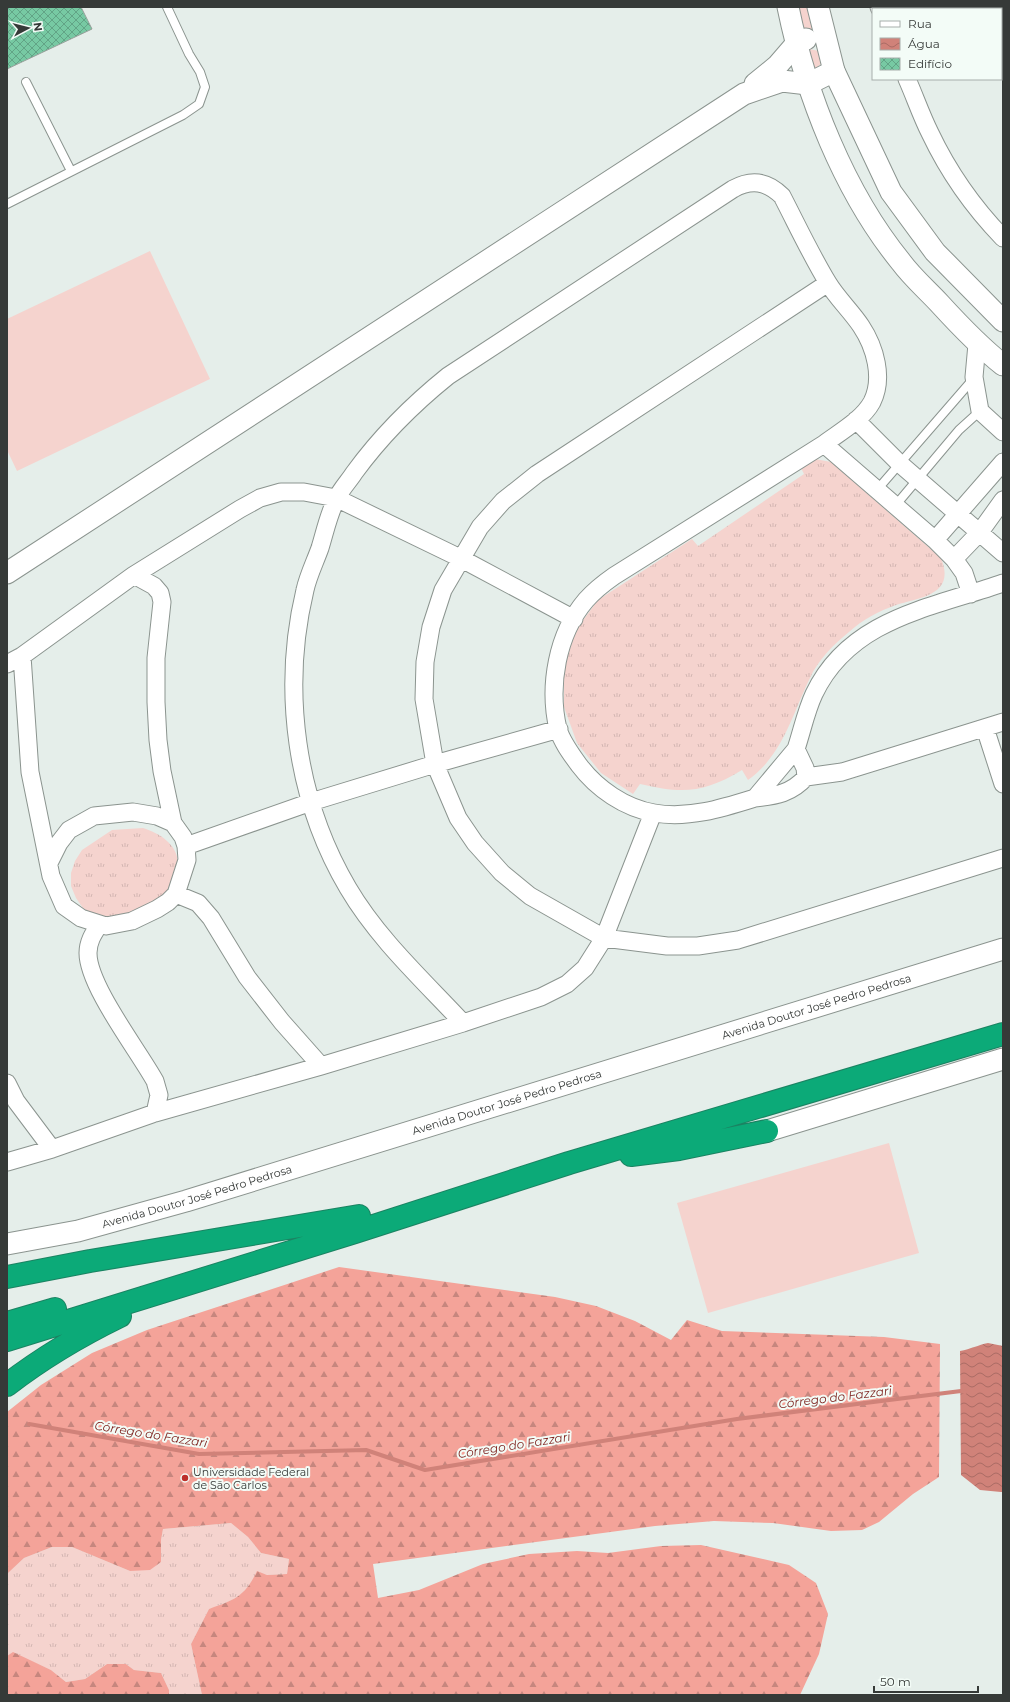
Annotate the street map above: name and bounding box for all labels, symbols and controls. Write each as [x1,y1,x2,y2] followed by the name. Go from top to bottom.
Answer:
[8,8,48,48] north arrow
[872,8,1002,80] legend
[908,16,932,31] text: Rua
[30,22,45,32] text: N
[908,36,940,51] text: Água
[908,56,952,71] text: Edifício
[720,971,913,1042] street label: Avenida Doutor José Pedro Pedrosa
[410,1066,603,1138] street label: Avenida Doutor José Pedro Pedrosa
[100,1162,294,1231] street label: Avenida Doutor José Pedro Pedrosa
[778,1383,893,1411] water label: Córrego do Fazzari
[94,1418,209,1450] water label: Córrego do Fazzari
[457,1429,572,1461] water label: Córrego do Fazzari
[193,1465,309,1492] place label: Universidade Federal de São Carlos
[180,1473,190,1483] marker: Universidade Federal de São Carlos
[874,1668,978,1694] scale bar
[880,1674,911,1689] text: 50 m

